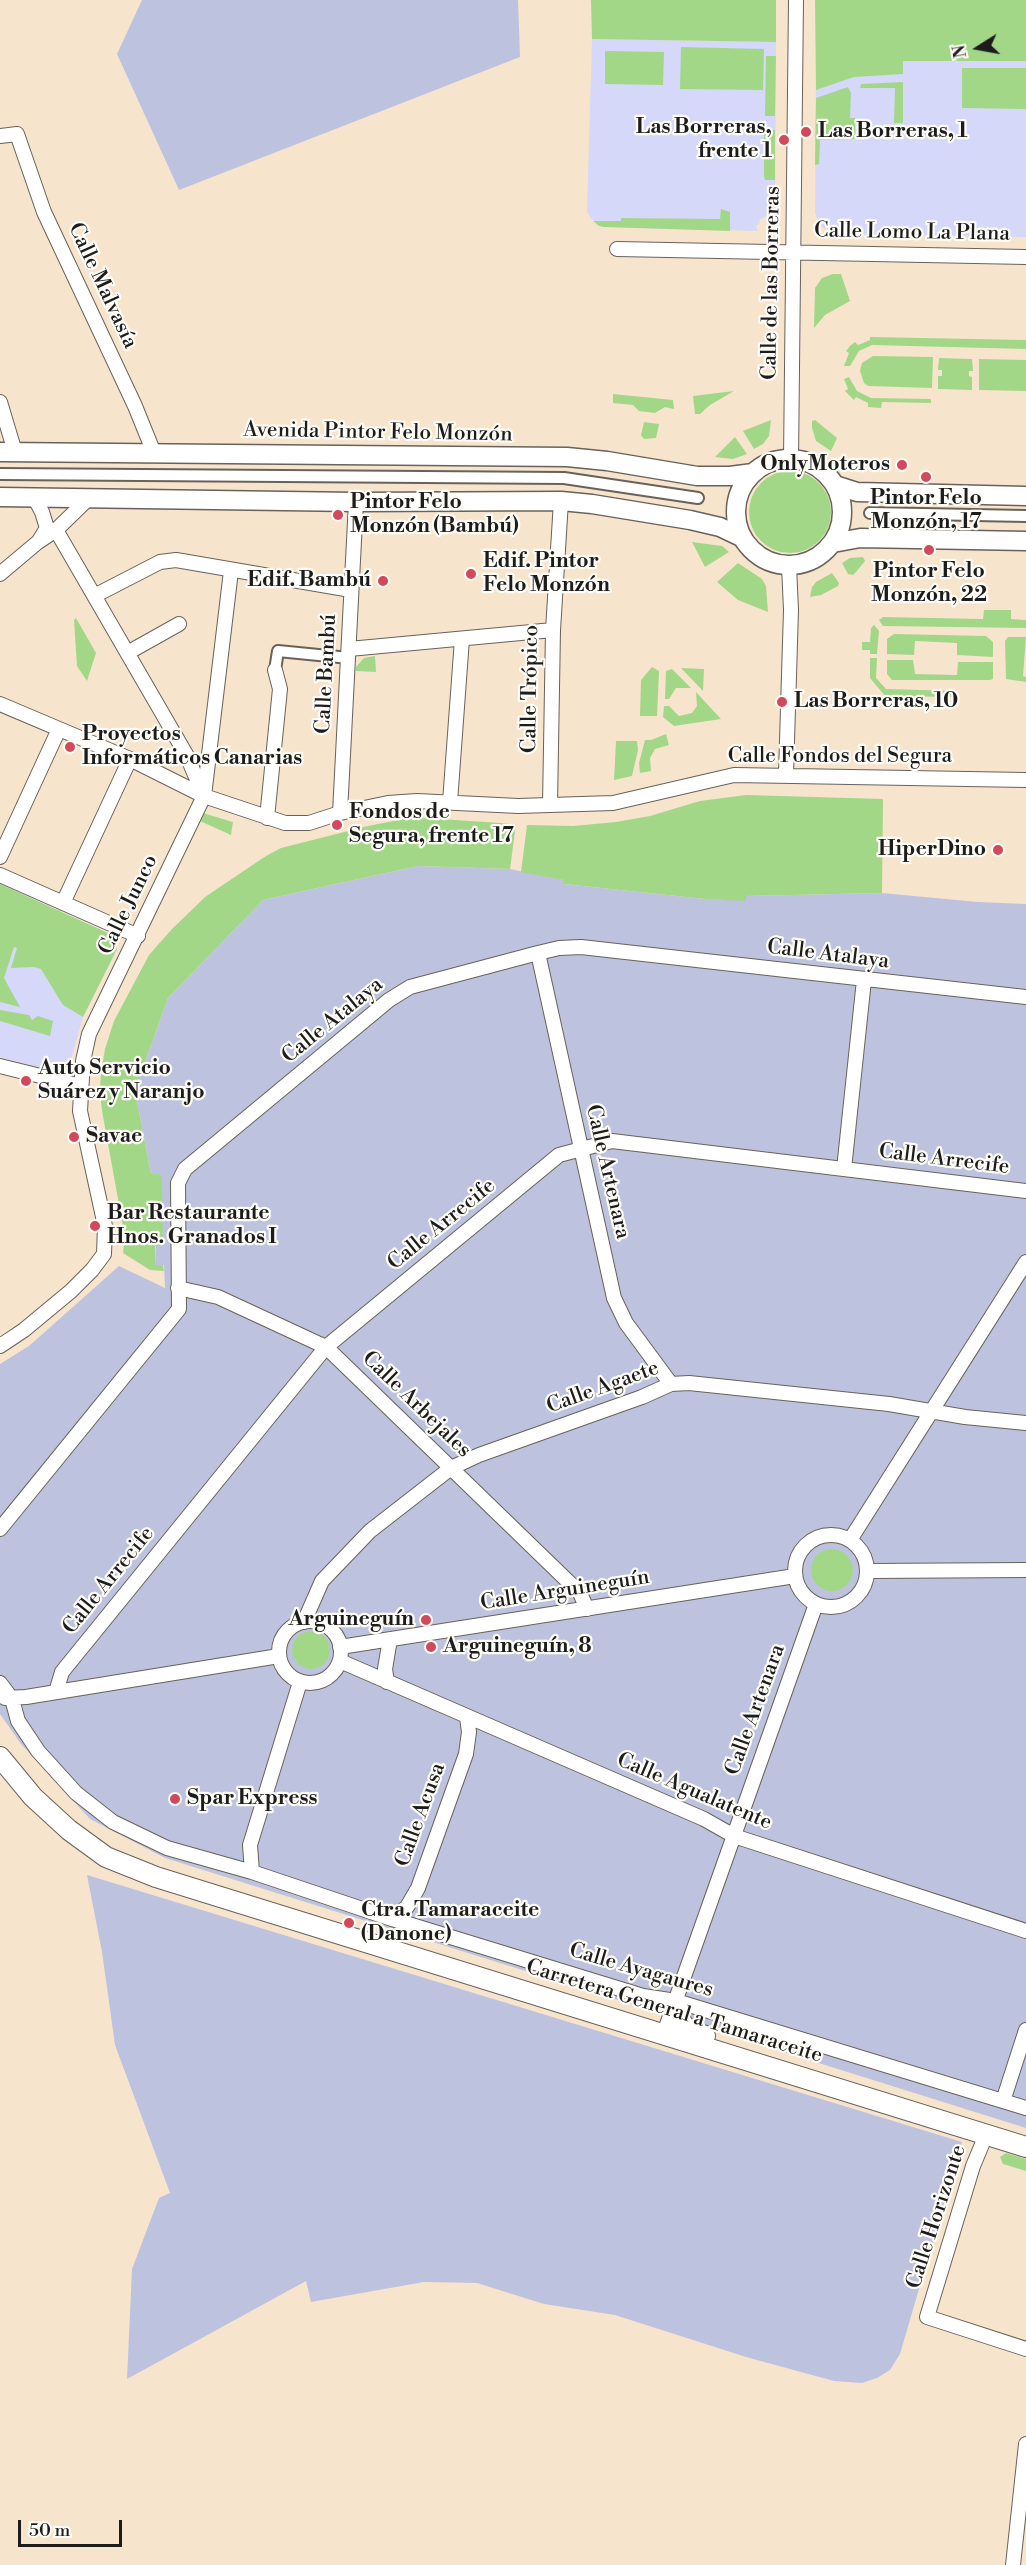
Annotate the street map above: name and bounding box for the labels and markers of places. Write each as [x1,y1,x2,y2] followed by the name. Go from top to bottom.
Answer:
[636,115,772,165] place label: Las Borreras, frente 1
[818,119,968,145] place label: Las Borreras, 1
[799,125,813,139] marker: Las Borreras, 1
[777,133,791,147] marker: Las Borreras, frente 1
[760,452,890,478] place label: OnlyMoteros
[895,458,909,472] marker: OnlyMoteros
[919,470,933,484] marker: Pintor Felo Monzón, 17
[870,486,982,536] place label: Pintor Felo Monzón, 17
[350,490,519,540] place label: Pintor Felo Monzón (Bambú)
[331,508,345,522] marker: Pintor Felo Monzón (Bambú)
[922,543,936,557] marker: Pintor Felo Monzón, 22
[483,549,610,599] place label: Edif. Pintor Felo Monzón
[871,559,987,609] place label: Pintor Felo Monzón, 22
[464,567,478,581] marker: Edif. Pintor Felo Monzón
[247,568,371,594] place label: Edif. Bambú
[376,574,390,588] marker: Edif. Bambú
[794,689,958,715] place label: Las Borreras, 10
[775,695,789,709] marker: Las Borreras, 10
[82,722,302,772] place label: Proyectos Informáticos Canarias
[63,740,77,754] marker: Proyectos Informáticos Canarias
[349,800,514,850] place label: Fondos de Segura, frente 17
[330,818,344,832] marker: Fondos de Segura, frente 17
[878,837,986,863] place label: HiperDino
[991,843,1005,857] marker: HiperDino
[38,1056,205,1106] place label: Auto Servicio Suárez y Naranjo
[19,1074,33,1088] marker: Auto Servicio Suárez y Naranjo
[86,1124,142,1150] place label: Savae
[67,1130,81,1144] marker: Savae
[107,1201,276,1251] place label: Bar Restaurante Hnos. Granados I
[88,1219,102,1233] marker: Bar Restaurante Hnos. Granados I
[289,1607,414,1633] place label: Arguineguín
[419,1613,433,1627] marker: Arguineguín
[443,1634,592,1660] place label: Arguineguín, 8
[424,1640,438,1654] marker: Arguineguín, 8
[187,1786,317,1812] place label: Spar Express
[168,1792,182,1806] marker: Spar Express
[361,1898,539,1948] place label: Ctra. Tamaraceite (Danone)
[342,1916,356,1930] marker: Ctra. Tamaraceite (Danone)

